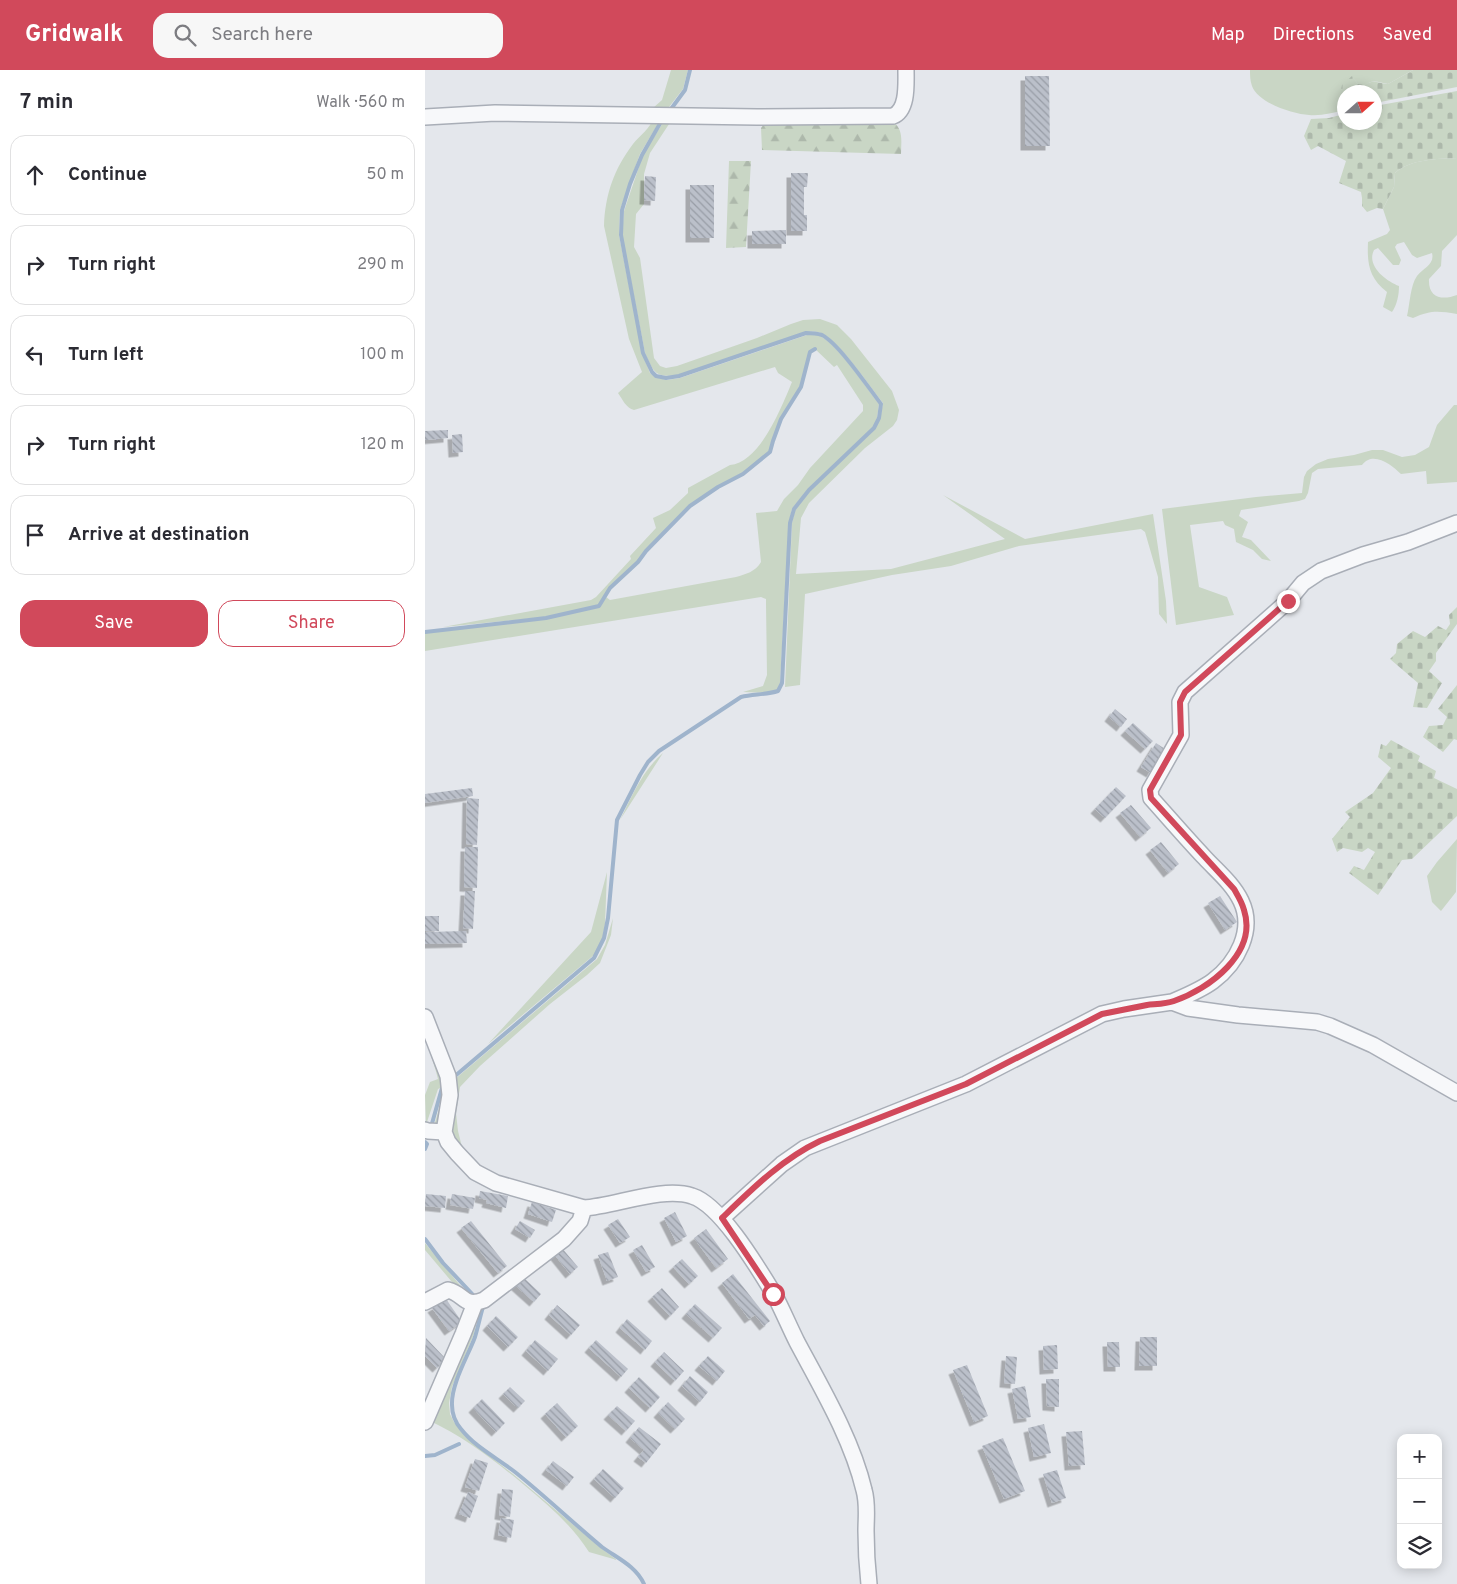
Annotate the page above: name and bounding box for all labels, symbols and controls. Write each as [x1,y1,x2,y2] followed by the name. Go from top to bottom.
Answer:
[153,13,503,58] search box
[25,20,123,50] text: Gridwalk
[171,21,199,49] icon: search
[211,23,313,47] text: Search here
[1211,24,1245,47] text: Map
[1273,24,1355,47] text: Directions
[1383,24,1432,47] text: Saved
[1337,85,1382,130] north arrow
[20,89,73,116] text: 7 min
[316,93,405,113] text: Walk · 560 m
[21,161,49,189] icon: ahead
[68,163,147,187] text: Continue
[367,165,404,185] text: 50 m
[21,251,49,279] icon: right
[68,253,156,277] text: Turn right
[357,255,404,275] text: 290 m
[21,341,49,369] icon: left
[68,343,144,367] text: Turn left
[360,345,404,365] text: 100 m
[21,431,49,459] icon: right
[68,433,156,457] text: Turn right
[361,435,404,455] text: 120 m
[21,521,49,549] icon: arrive
[68,523,249,547] text: Arrive at destination
[1277,590,1300,613] route end
[20,600,208,647] button: Save
[218,600,405,647] button: Share
[762,1283,785,1306] route start
[1397,1434,1442,1569] map controls
[1397,1434,1442,1479] button: +
[1397,1479,1442,1524] button: −
[1397,1524,1442,1569] button: layers

